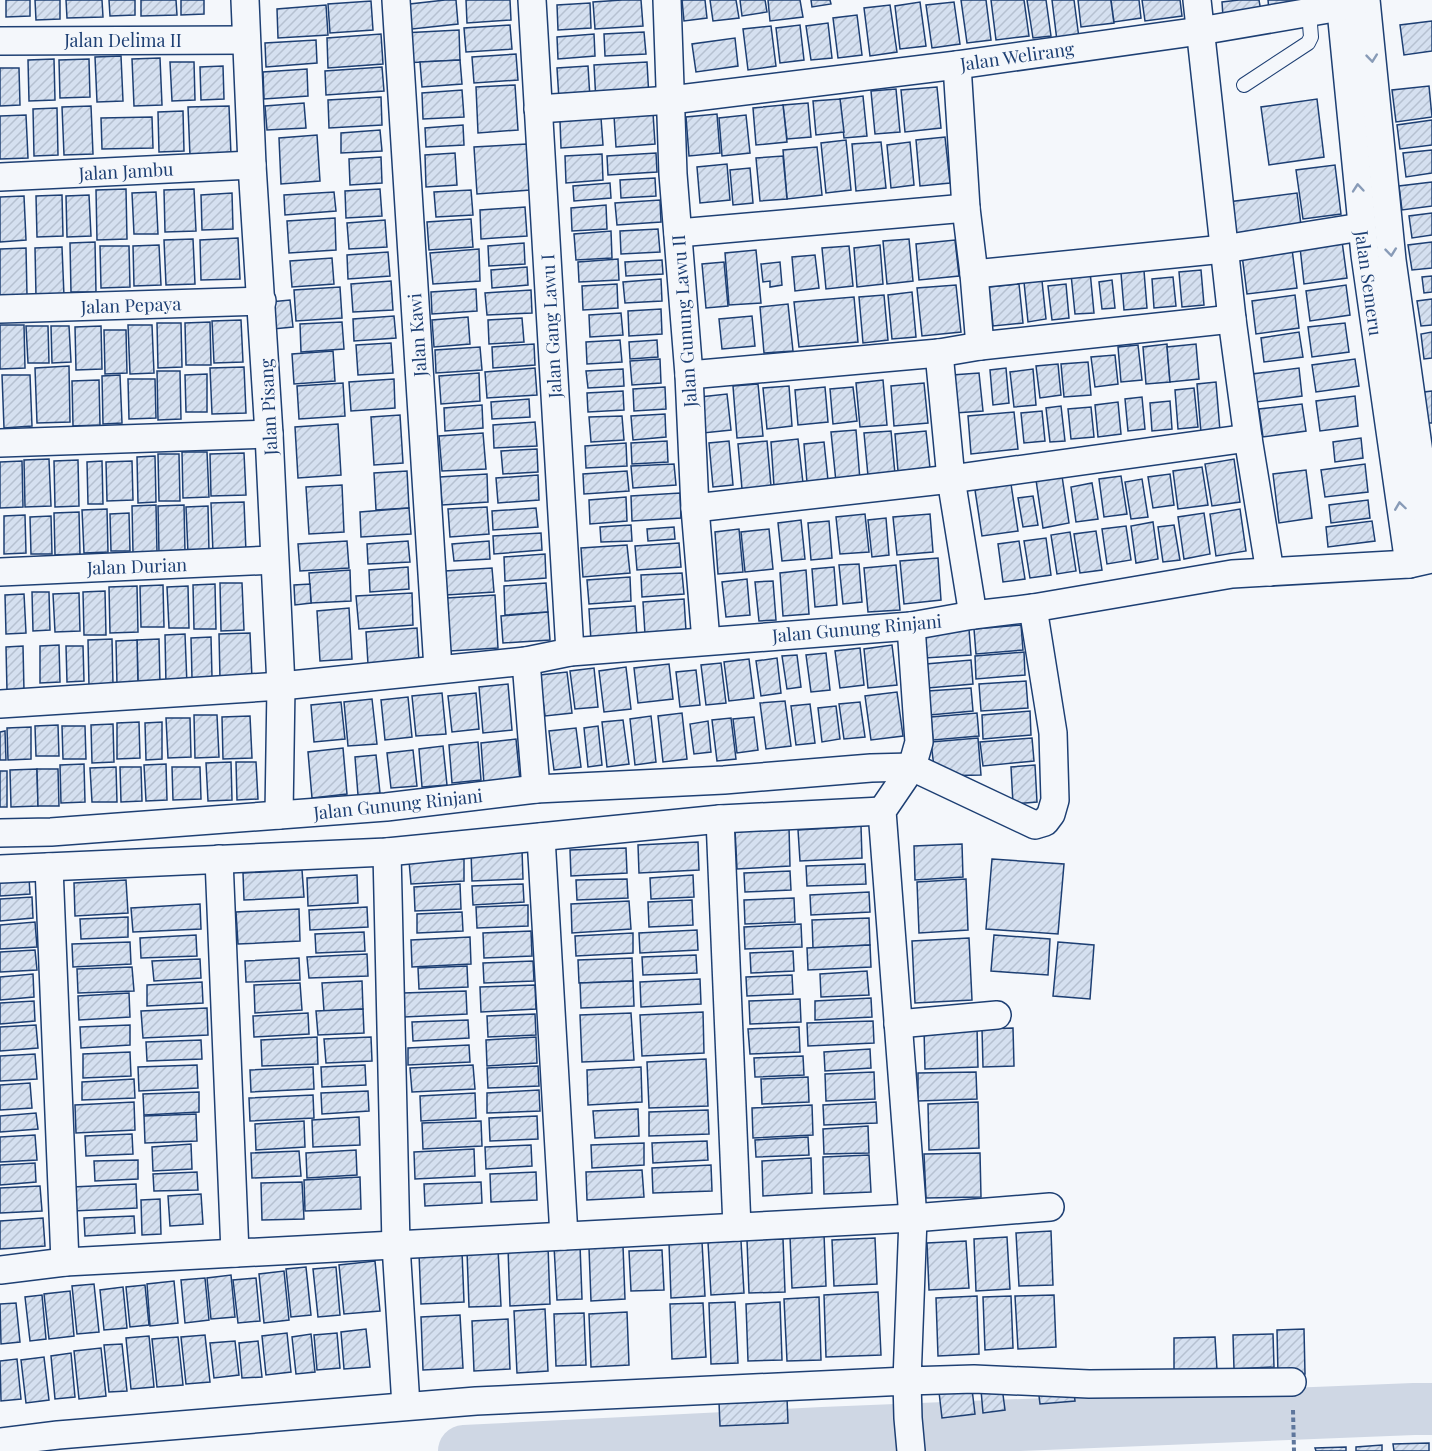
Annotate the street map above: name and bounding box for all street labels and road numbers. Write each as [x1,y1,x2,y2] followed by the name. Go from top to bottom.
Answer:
[63,28,182,52] street label: Jalan Delima II
[957,36,1076,76] street label: Jalan Welirang
[77,157,174,186] street label: Jalan Jambu
[1350,228,1388,338] street label: Jalan Semeru
[666,234,702,409] street label: Jalan Gunung Lawu II
[535,253,567,400] street label: Jalan Gang Lawu I
[79,291,182,319] street label: Jalan Pepaya
[402,292,432,379] street label: Jalan Kawi
[253,358,283,457] street label: Jalan Pisang
[85,552,188,580] street label: Jalan Durian
[770,609,943,647] street label: Jalan Gunung Rinjani
[311,783,484,825] street label: Jalan Gunung Rinjani

